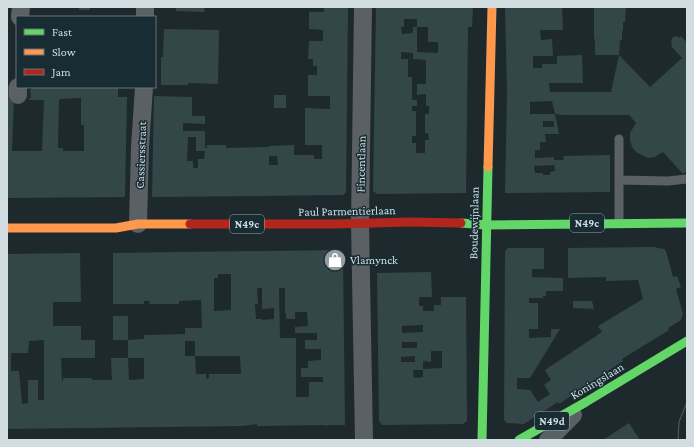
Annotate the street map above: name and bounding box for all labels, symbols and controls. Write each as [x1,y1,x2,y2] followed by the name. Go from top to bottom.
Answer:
[16,16,156,88] legend
[52,25,73,39] text: Fast
[52,45,76,59] text: Slow
[51,65,71,79] text: Jam
[133,120,149,189] street label: Cassiersstraat
[354,135,369,193] street label: Fincentlaan
[466,186,482,259] street label: Boudewijnlaan
[298,203,396,219] street label: Paul Parmentierlaan
[570,214,604,232] road number: N49c
[230,215,264,233] road number: N49c
[322,247,348,273] shop icon: Vlamynck
[350,253,398,267] place label: Vlamynck
[568,359,627,402] street label: Koningslaan
[535,412,569,430] road number: N49d

